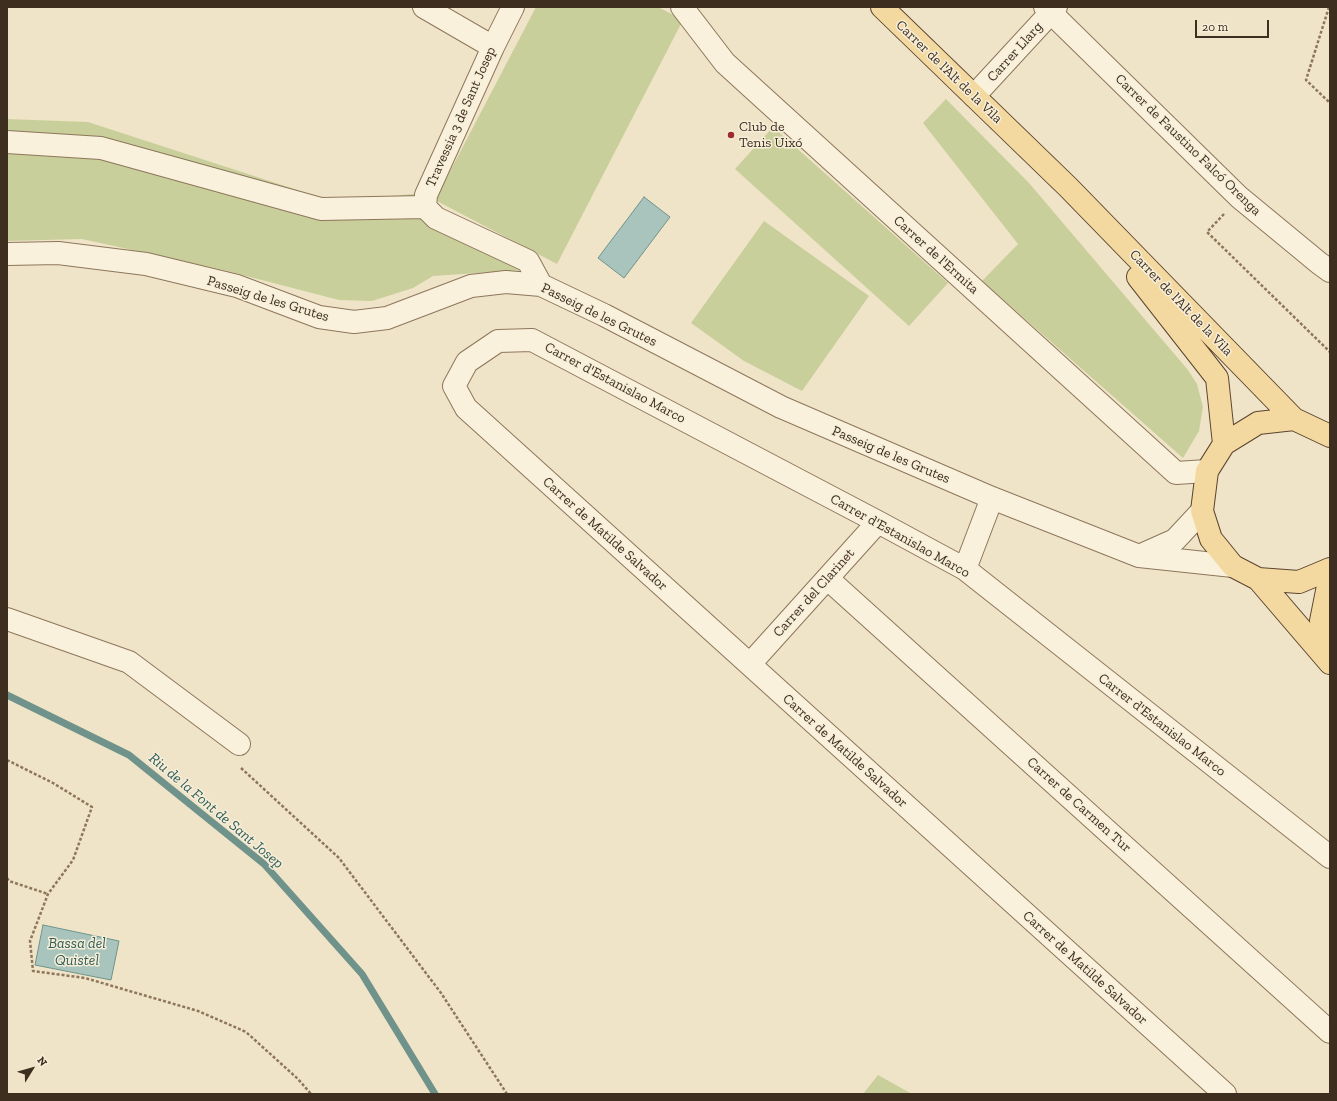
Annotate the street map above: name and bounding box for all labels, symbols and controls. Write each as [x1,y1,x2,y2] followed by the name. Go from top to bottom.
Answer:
[1197,12,1271,38] scale bar
[892,17,1006,127] street label: Carrer de l'Alt de la Vila
[984,19,1046,85] street label: Carrer Llarg
[1202,20,1228,34] text: 20 m
[422,44,500,190] street label: Travessia 3 de Sant Josep
[1111,71,1265,219] street label: Carrer de Faustino Falcó Orenga
[739,119,802,152] place label: Club de Tenis Uixó
[726,130,736,140] marker: Club de Tenis Uixó
[890,212,982,298] street label: Carrer de l'Ermita
[1126,246,1236,360] street label: Carrer de l'Alt de la Vila
[205,272,331,326] street label: Passeig de les Grutes
[538,280,660,350] street label: Passeig de les Grutes
[542,339,688,427] street label: Carrer d'Estanislao Marco
[829,423,953,487] street label: Passeig de les Grutes
[539,473,671,595] street label: Carrer de Matilde Salvador
[827,491,973,581] street label: Carrer d'Estanislao Marco
[770,545,858,641] street label: Carrer del Clarinet
[1095,670,1229,780] street label: Carrer d'Estanislao Marco
[779,690,911,812] street label: Carrer de Matilde Salvador
[145,749,287,873] water label: Riu de la Font de Sant Josep
[1023,754,1135,856] street label: Carrer de Carmen Tur
[1019,907,1151,1029] street label: Carrer de Matilde Salvador
[48,935,106,970] water label: Bassa del Quistel
[12,1049,52,1089] north arrow
[34,1054,50,1069] text: N

